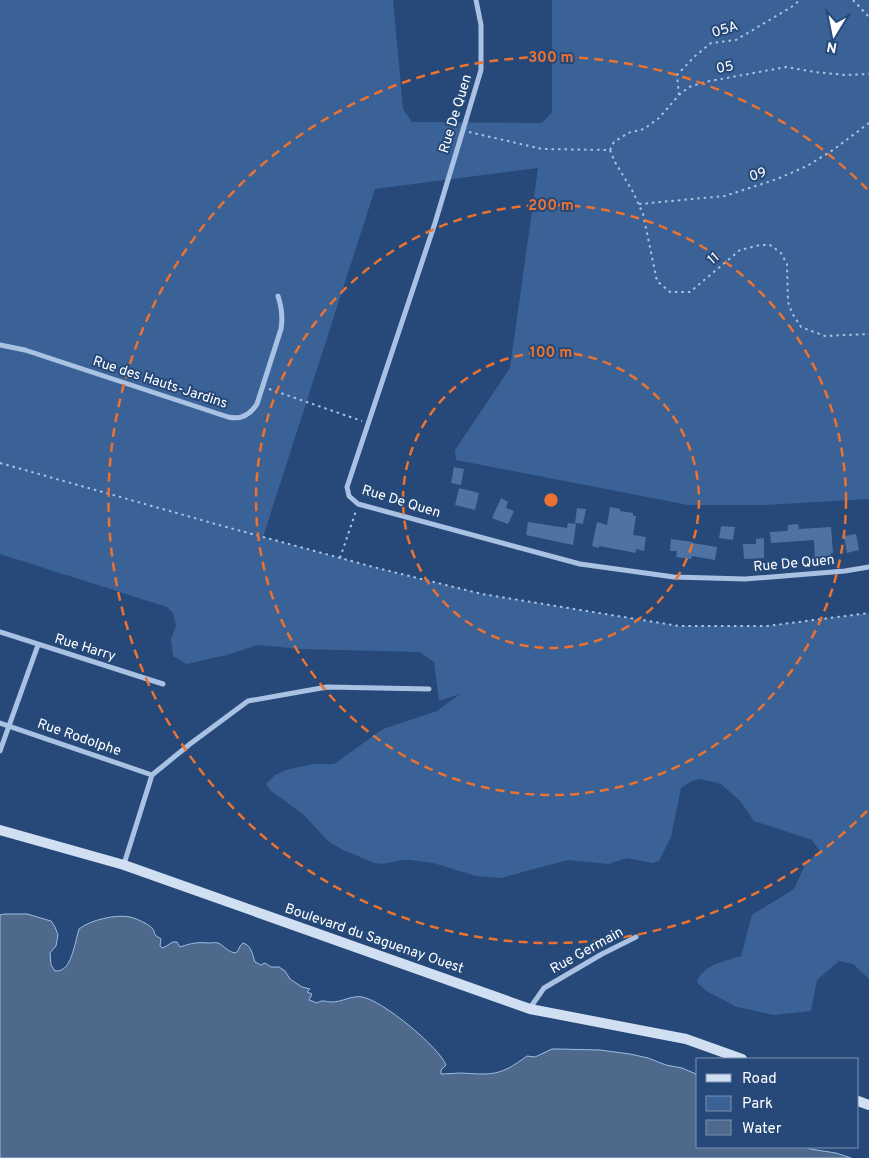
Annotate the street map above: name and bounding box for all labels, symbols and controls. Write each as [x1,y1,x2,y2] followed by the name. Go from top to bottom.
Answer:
[809,10,859,60] north arrow
[710,18,740,42] street label: 05A
[826,37,838,56] text: N
[528,49,574,68] text: 300 m
[715,58,735,78] street label: 05
[436,73,476,155] street label: Rue De Quen
[747,164,769,186] street label: 09
[528,197,574,216] text: 200 m
[704,249,724,269] street label: 11
[530,344,572,363] text: 100 m
[90,353,230,413] street label: Rue des Hauts-Jardins
[360,482,442,522] street label: Rue De Quen
[542,491,560,509] centre of rings
[753,552,835,576] street label: Rue De Quen
[52,631,118,665] street label: Rue Harry
[35,716,123,760] street label: Rue Rodolphe
[282,900,466,978] street label: Boulevard du Saguenay Ouest
[547,924,627,978] street label: Rue Germain
[696,1058,859,1148] legend
[742,1070,777,1089] text: Road
[742,1095,773,1114] text: Park
[742,1120,782,1139] text: Water

